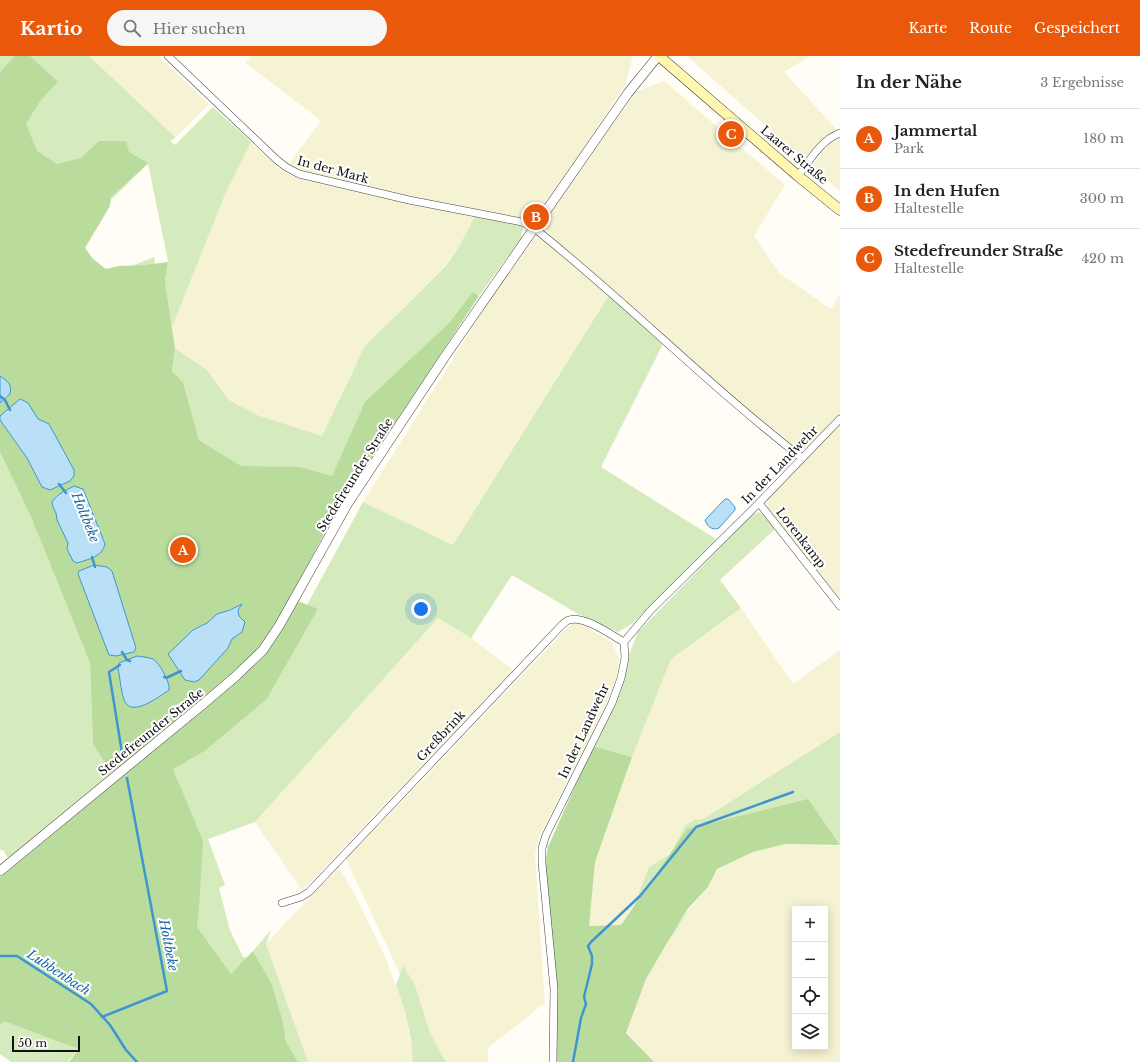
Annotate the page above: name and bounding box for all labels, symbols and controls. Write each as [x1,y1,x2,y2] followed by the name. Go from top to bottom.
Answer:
[107,10,387,46] search box
[20,17,83,40] text: Kartio
[121,17,143,39] icon: search
[153,19,245,38] text: Hier suchen
[909,19,947,37] text: Karte
[969,19,1012,37] text: Route
[1034,19,1120,37] text: Gespeichert
[856,72,962,93] text: In der Nähe
[1040,74,1124,91] text: 3 Ergebnisse
[718,119,744,149] pin: C
[894,121,977,140] text: Jammertal
[758,122,831,187] street label: Laarer Straße
[864,130,874,147] text: A
[1083,130,1124,147] text: 180 m
[894,140,924,157] text: Park
[296,153,371,186] street label: In der Mark
[894,181,1000,200] text: In den Hufen
[864,190,874,207] text: B
[1080,190,1124,207] text: 300 m
[894,200,964,217] text: Haltestelle
[523,202,549,232] pin: B
[894,241,1063,260] text: Stedefreunder Straße
[864,250,874,267] text: C
[1081,250,1124,267] text: 420 m
[894,260,964,277] text: Haltestelle
[313,415,396,534] street label: Stedefreunder Straße
[738,422,821,507] street label: In der Landwehr
[67,489,103,545] water label: Holtbeke
[773,505,830,571] street label: Lorenkamp
[170,535,196,565] pin: A
[411,599,431,619] your location
[555,681,612,781] street label: In der Landwehr
[95,684,207,779] street label: Stedefreunder Straße
[413,707,469,764] street label: Greßbrink
[792,906,828,1050] map controls
[792,906,828,942] button: +
[155,917,182,973] water label: Holtbeke
[792,942,828,978] button: −
[23,945,94,999] water label: Lubbenbach
[792,978,828,1014] button: locate
[792,1014,828,1050] button: layers
[12,1034,80,1053] scale bar
[18,1036,47,1050] text: 50 m

